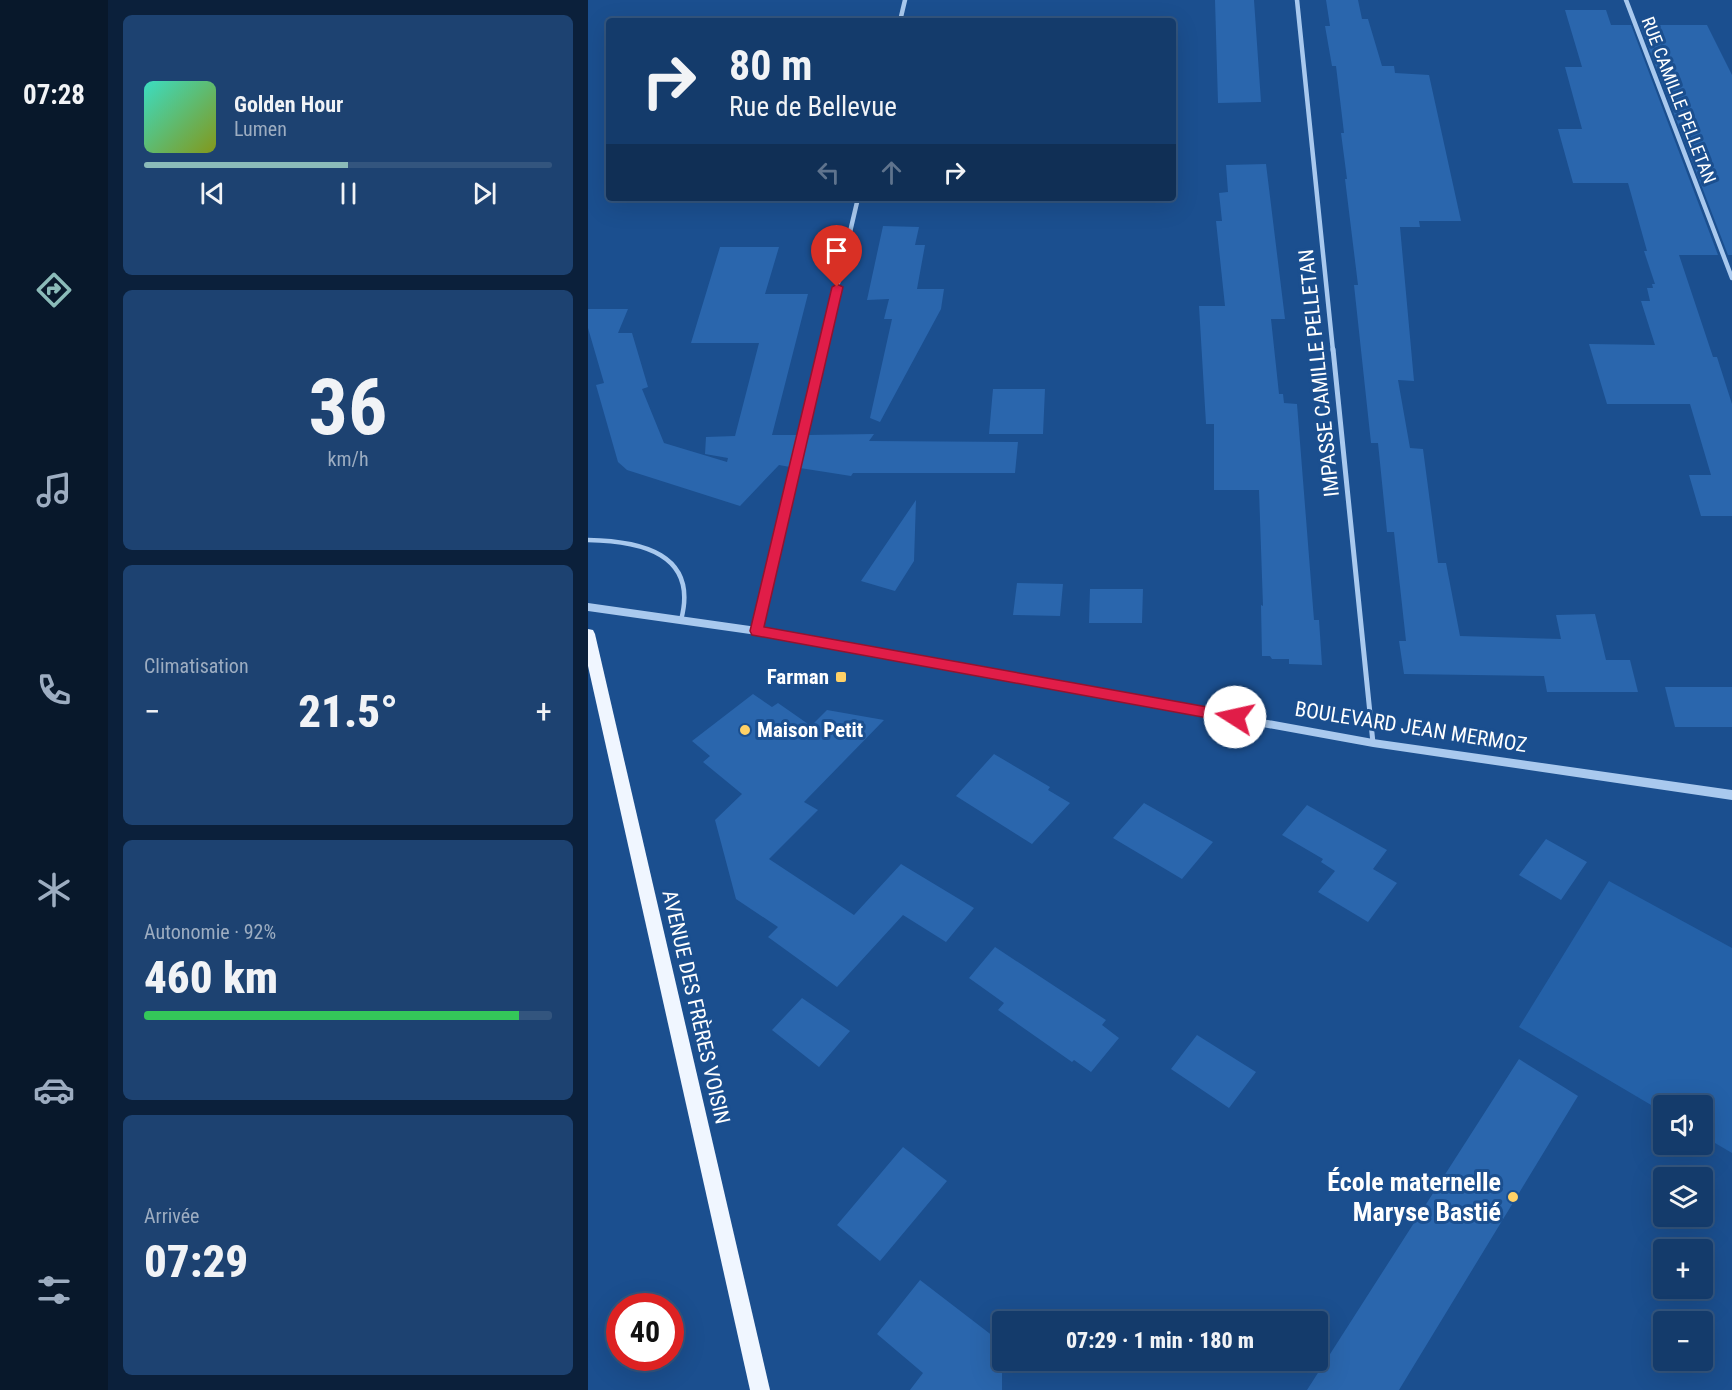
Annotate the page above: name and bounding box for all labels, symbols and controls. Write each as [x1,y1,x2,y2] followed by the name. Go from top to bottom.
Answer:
[1637,14,1721,186] street label: RUE CAMILLE PELLETAN
[729,41,812,90] text: 80 m
[630,42,708,120] icon: right
[23,79,85,111] text: 07:28
[729,91,897,123] text: Rue de Bellevue
[234,92,343,117] text: Golden Hour
[234,117,287,141] text: Lumen
[812,156,845,189] icon: left
[875,156,908,189] icon: ahead
[938,156,971,189] icon: right
[196,177,229,210] icon: previous
[332,177,365,210] icon: pause
[468,177,501,210] icon: next
[811,225,862,287] pin
[820,234,853,267] icon: arrive
[1294,248,1344,498] street label: IMPASSE CAMILLE PELLETAN
[33,269,75,311] icon: directions
[309,362,387,453] text: 36
[327,447,369,471] text: km/h
[33,469,75,511] icon: music
[144,654,249,678] text: Climatisation
[767,665,829,689] place label: Farman
[33,669,75,711] icon: phone
[834,670,848,684] marker: Farman
[298,685,398,738] text: 21.5°
[1203,685,1267,749] position arrow
[144,692,161,731] text: −
[536,692,552,731] text: +
[1293,697,1529,757] street label: BOULEVARD JEAN MERMOZ
[757,718,863,742] place label: Maison Petit
[738,723,752,737] marker: Maison Petit
[33,869,75,911] icon: climate
[657,888,735,1126] street label: AVENUE DES FRÈRES VOISIN
[144,920,276,944] text: Autonomie · 92%
[144,951,278,1004] text: 460 km
[33,1069,75,1111] icon: car
[1653,1095,1713,1371] map controls
[1653,1095,1713,1155] button: sound
[1327,1167,1501,1227] place label: École maternelle Maryse Bastié
[1653,1167,1713,1227] button: layers
[1506,1190,1520,1204] marker: École maternelle Maryse Bastié
[144,1204,200,1228] text: Arrivée
[144,1235,248,1288] text: 07:29
[1653,1239,1713,1299] button: +
[33,1269,75,1311] icon: filters
[606,1293,684,1371] speed limit sign: 40
[1653,1311,1713,1371] button: −
[1066,1328,1254,1353] text: 07:29 · 1 min · 180 m

